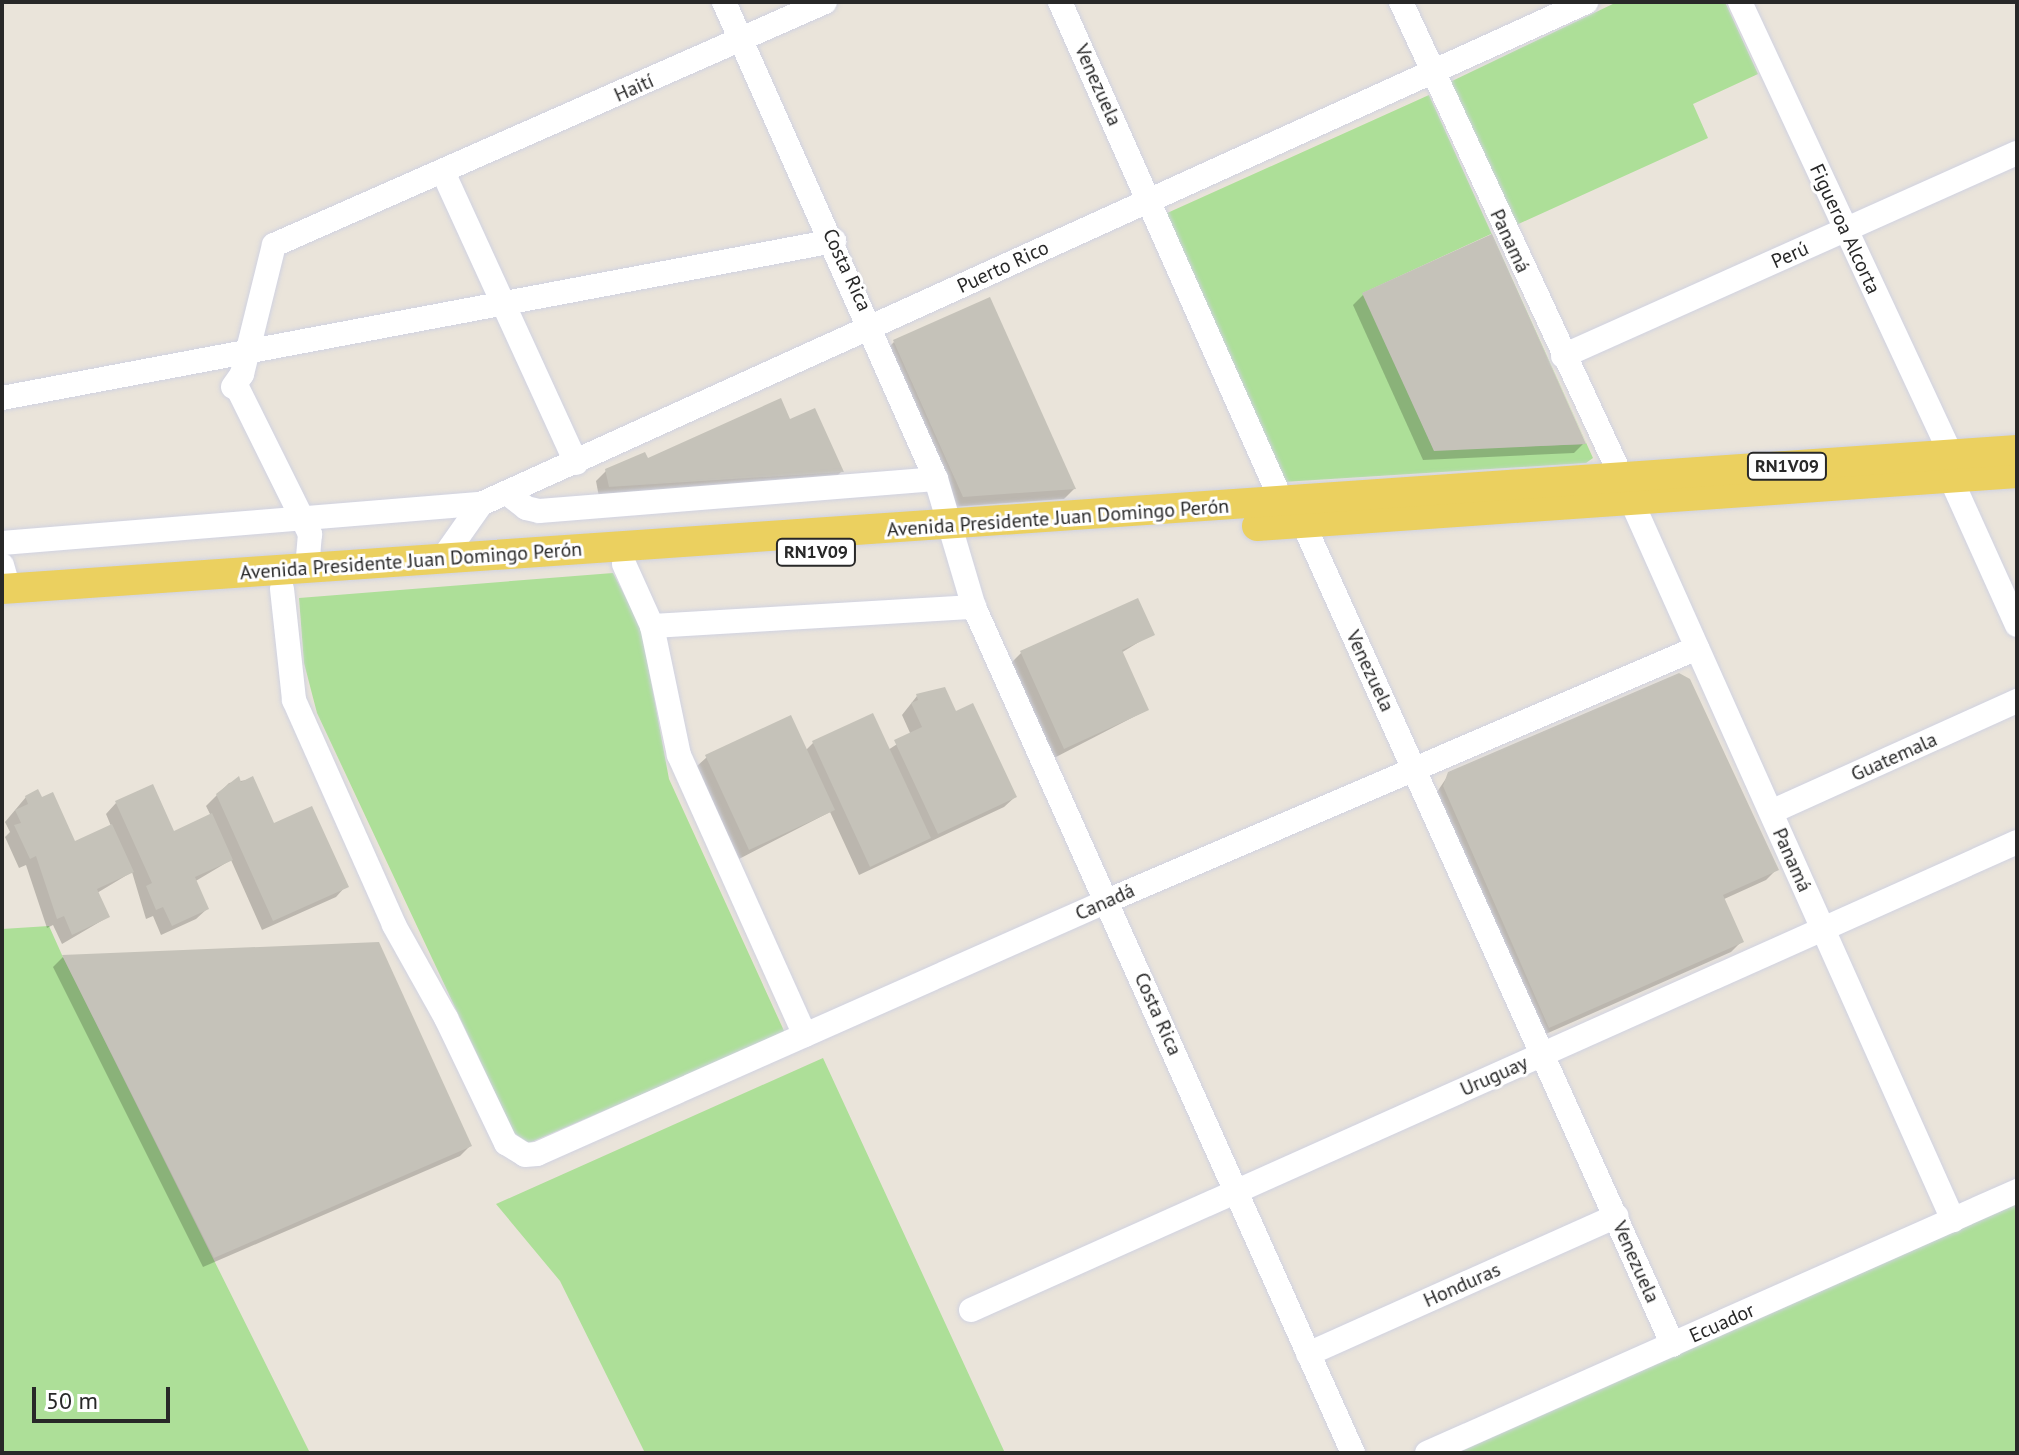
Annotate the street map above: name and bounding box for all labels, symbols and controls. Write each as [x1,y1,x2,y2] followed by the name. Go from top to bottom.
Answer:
[1069,40,1127,130] street label: Venezuela
[610,69,658,107] street label: Haití
[1804,160,1886,298] street label: Figueroa Alcorta
[1485,205,1535,277] street label: Panamá
[818,225,876,315] street label: Costa Rica
[954,235,1052,299] street label: Puerto Rico
[1768,236,1812,274] street label: Perú
[1745,452,1829,480] road number: RN1V09
[886,494,1230,542] street label: Avenida Presidente Juan Domingo Perón
[239,537,583,585] street label: Avenida Presidente Juan Domingo Perón
[774,538,858,566] road number: RN1V09
[1341,627,1399,715] street label: Venezuela
[1847,727,1941,787] street label: Guatemala
[1767,824,1817,896] street label: Panamá
[1072,878,1138,926] street label: Canadá
[1129,969,1187,1059] street label: Costa Rica
[1457,1051,1531,1101] street label: Uruguay
[1607,1217,1665,1307] street label: Venezuela
[1420,1257,1504,1313] street label: Honduras
[1686,1298,1758,1348] street label: Ecuador
[36,1371,174,1421] scale bar
[46,1385,98,1416] text: 50 m

